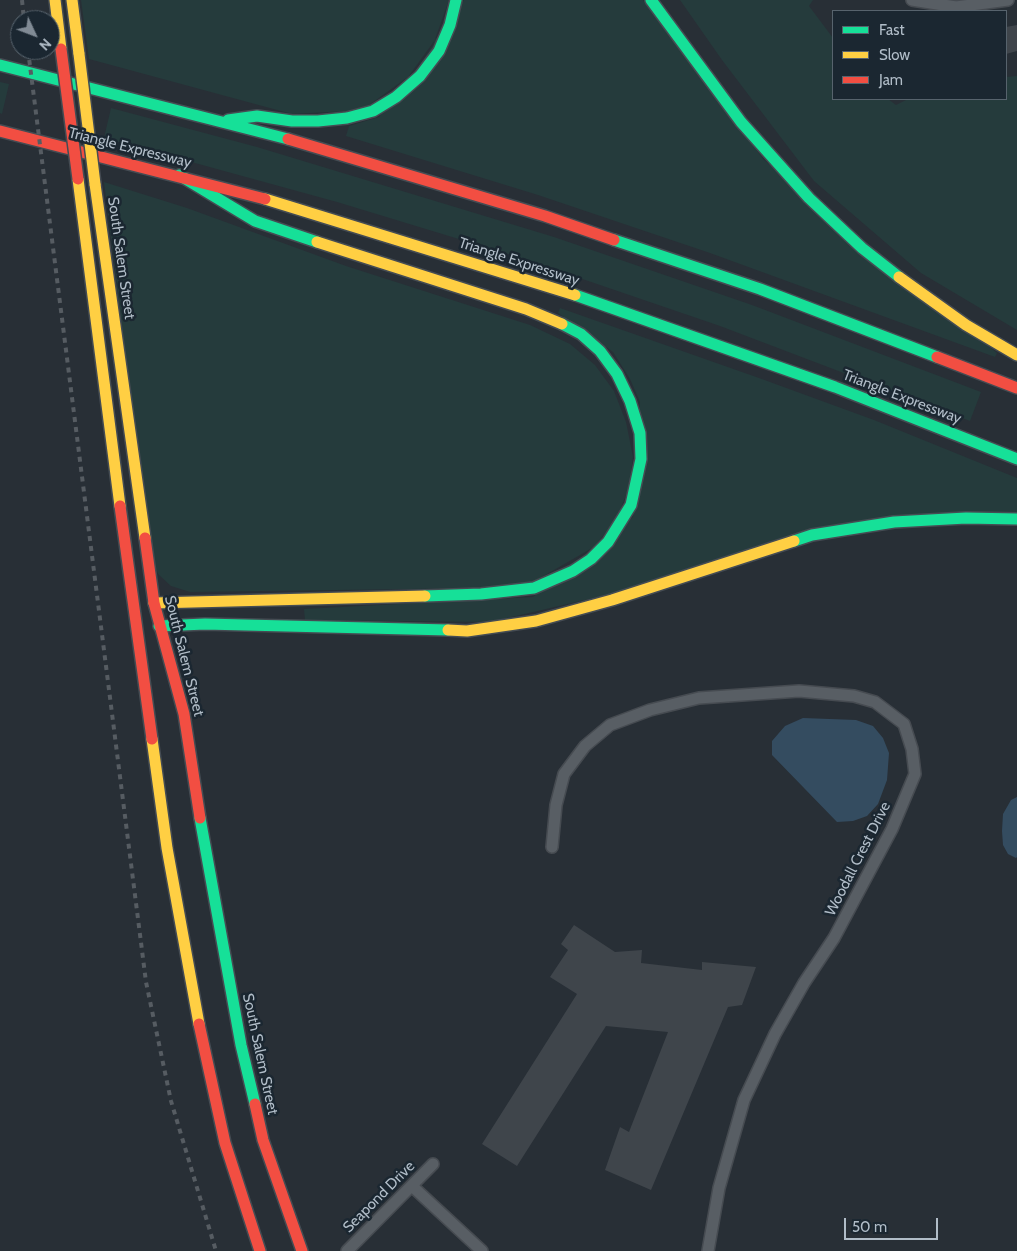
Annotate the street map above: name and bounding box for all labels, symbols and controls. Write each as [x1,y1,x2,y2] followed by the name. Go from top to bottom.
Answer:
[10,10,60,60] north arrow
[832,10,1007,100] legend
[879,21,904,39] text: Fast
[35,35,55,54] text: N
[879,46,910,64] text: Slow
[879,71,903,89] text: Jam
[67,124,193,172] street label: Triangle Expressway
[103,196,139,320] street label: South Salem Street
[456,234,582,290] street label: Triangle Expressway
[840,366,964,428] street label: Triangle Expressway
[160,594,208,718] street label: South Salem Street
[821,799,895,919] street label: Woodall Crest Drive
[238,992,282,1116] street label: South Salem Street
[339,1157,419,1237] street label: Seapond Drive
[847,1208,941,1240] scale bar
[852,1218,887,1236] text: 50 m

